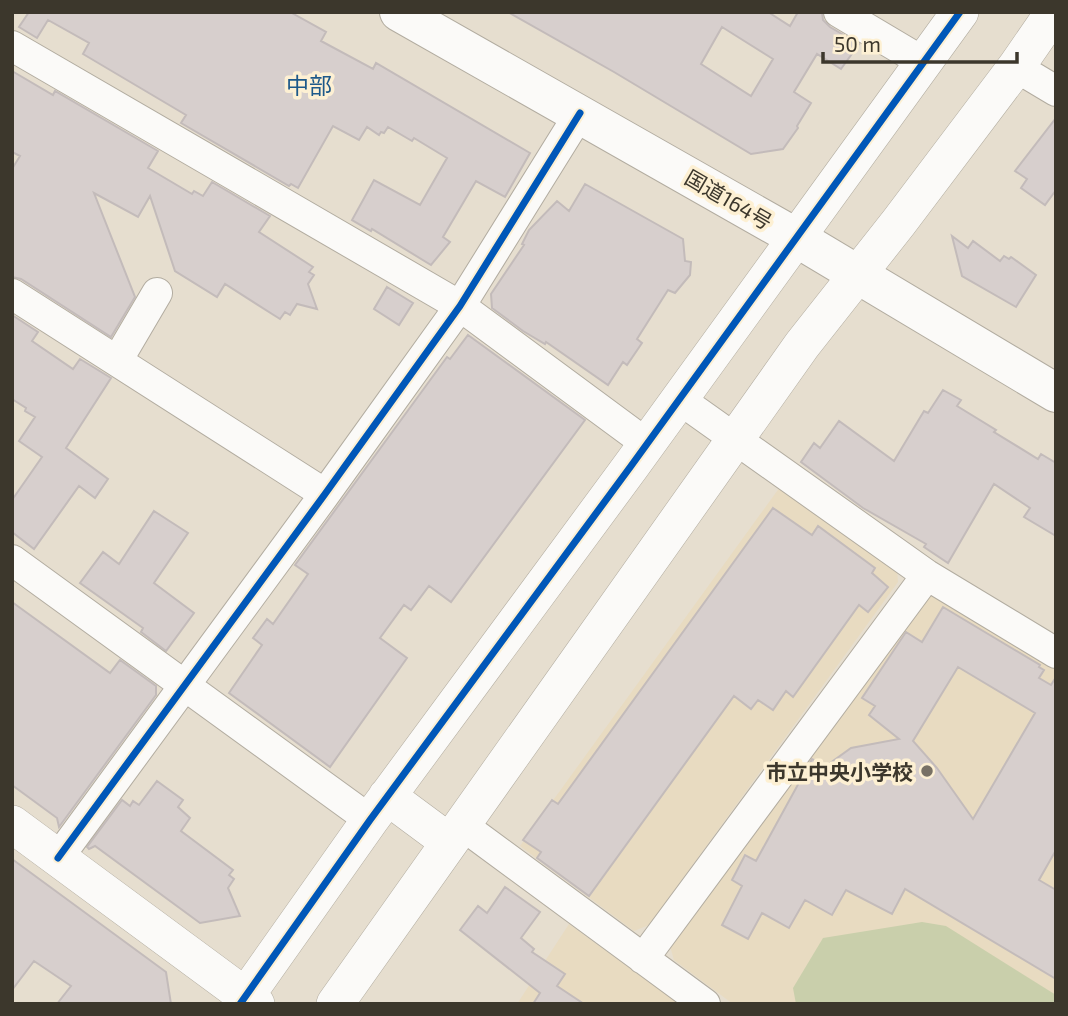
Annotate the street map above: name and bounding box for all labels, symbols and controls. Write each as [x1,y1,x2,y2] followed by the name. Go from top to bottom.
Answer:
[823,21,1017,65] scale bar
[834,31,881,56] text: 50 m
[286,71,332,99] district label: 中部
[681,164,777,234] street label: 国道164号
[766,759,913,784] place label: 市立中央小学校
[919,763,935,779] marker: 市立中央小学校

